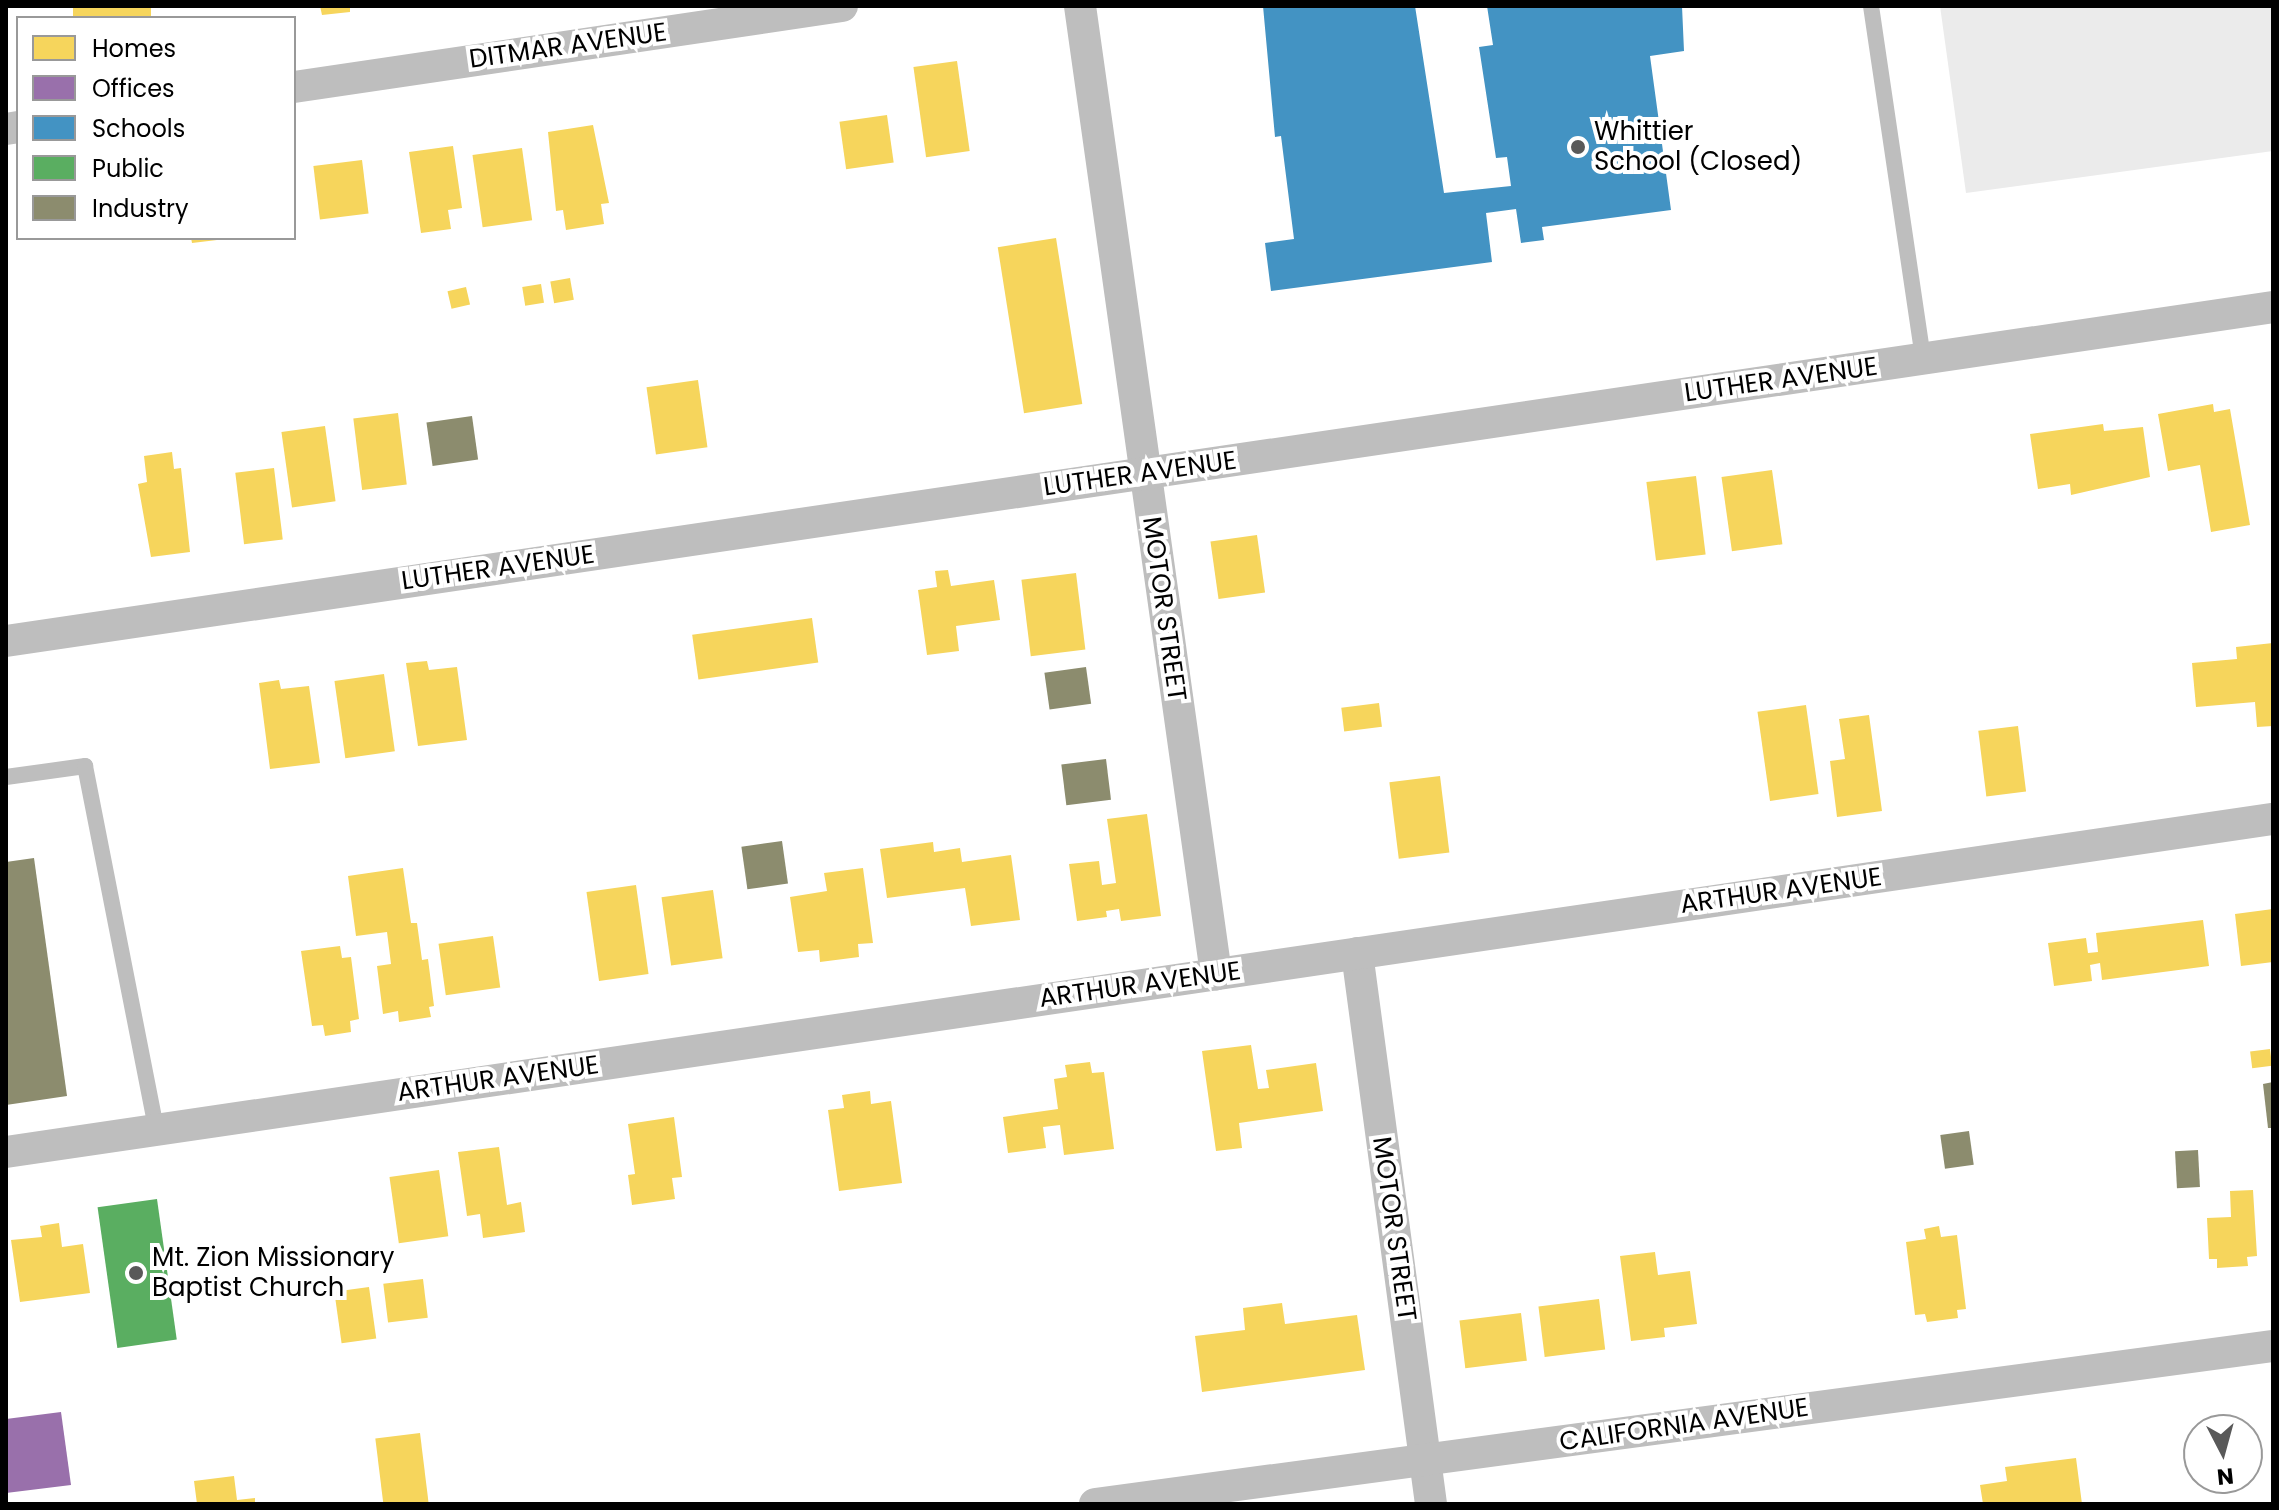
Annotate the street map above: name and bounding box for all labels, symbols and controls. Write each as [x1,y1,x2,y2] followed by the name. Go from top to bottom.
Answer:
[16,16,296,240] legend
[467,17,669,75] street label: DITMAR AVENUE
[92,32,176,65] text: Homes
[92,72,175,105] text: Offices
[92,112,185,145] text: Schools
[1594,116,1802,178] place label: Whittier School (Closed)
[1569,138,1587,156] marker: Whittier School (Closed)
[92,152,164,185] text: Public
[92,192,189,225] text: Industry
[1683,351,1879,409] street label: LUTHER AVENUE
[1042,445,1238,503] street label: LUTHER AVENUE
[1136,515,1192,703] street label: MOTOR STREET
[400,539,596,597] street label: LUTHER AVENUE
[1678,861,1884,921] street label: ARTHUR AVENUE
[1037,955,1243,1015] street label: ARTHUR AVENUE
[395,1049,601,1109] street label: ARTHUR AVENUE
[1366,1135,1422,1323] street label: MOTOR STREET
[152,1242,394,1304] place label: Mt. Zion Missionary Baptist Church
[127,1264,145,1282] marker: Mt. Zion Missionary Baptist Church
[1557,1392,1811,1458] street label: CALIFORNIA AVENUE
[2183,1414,2263,1494] north arrow
[2216,1460,2235,1493] text: N

